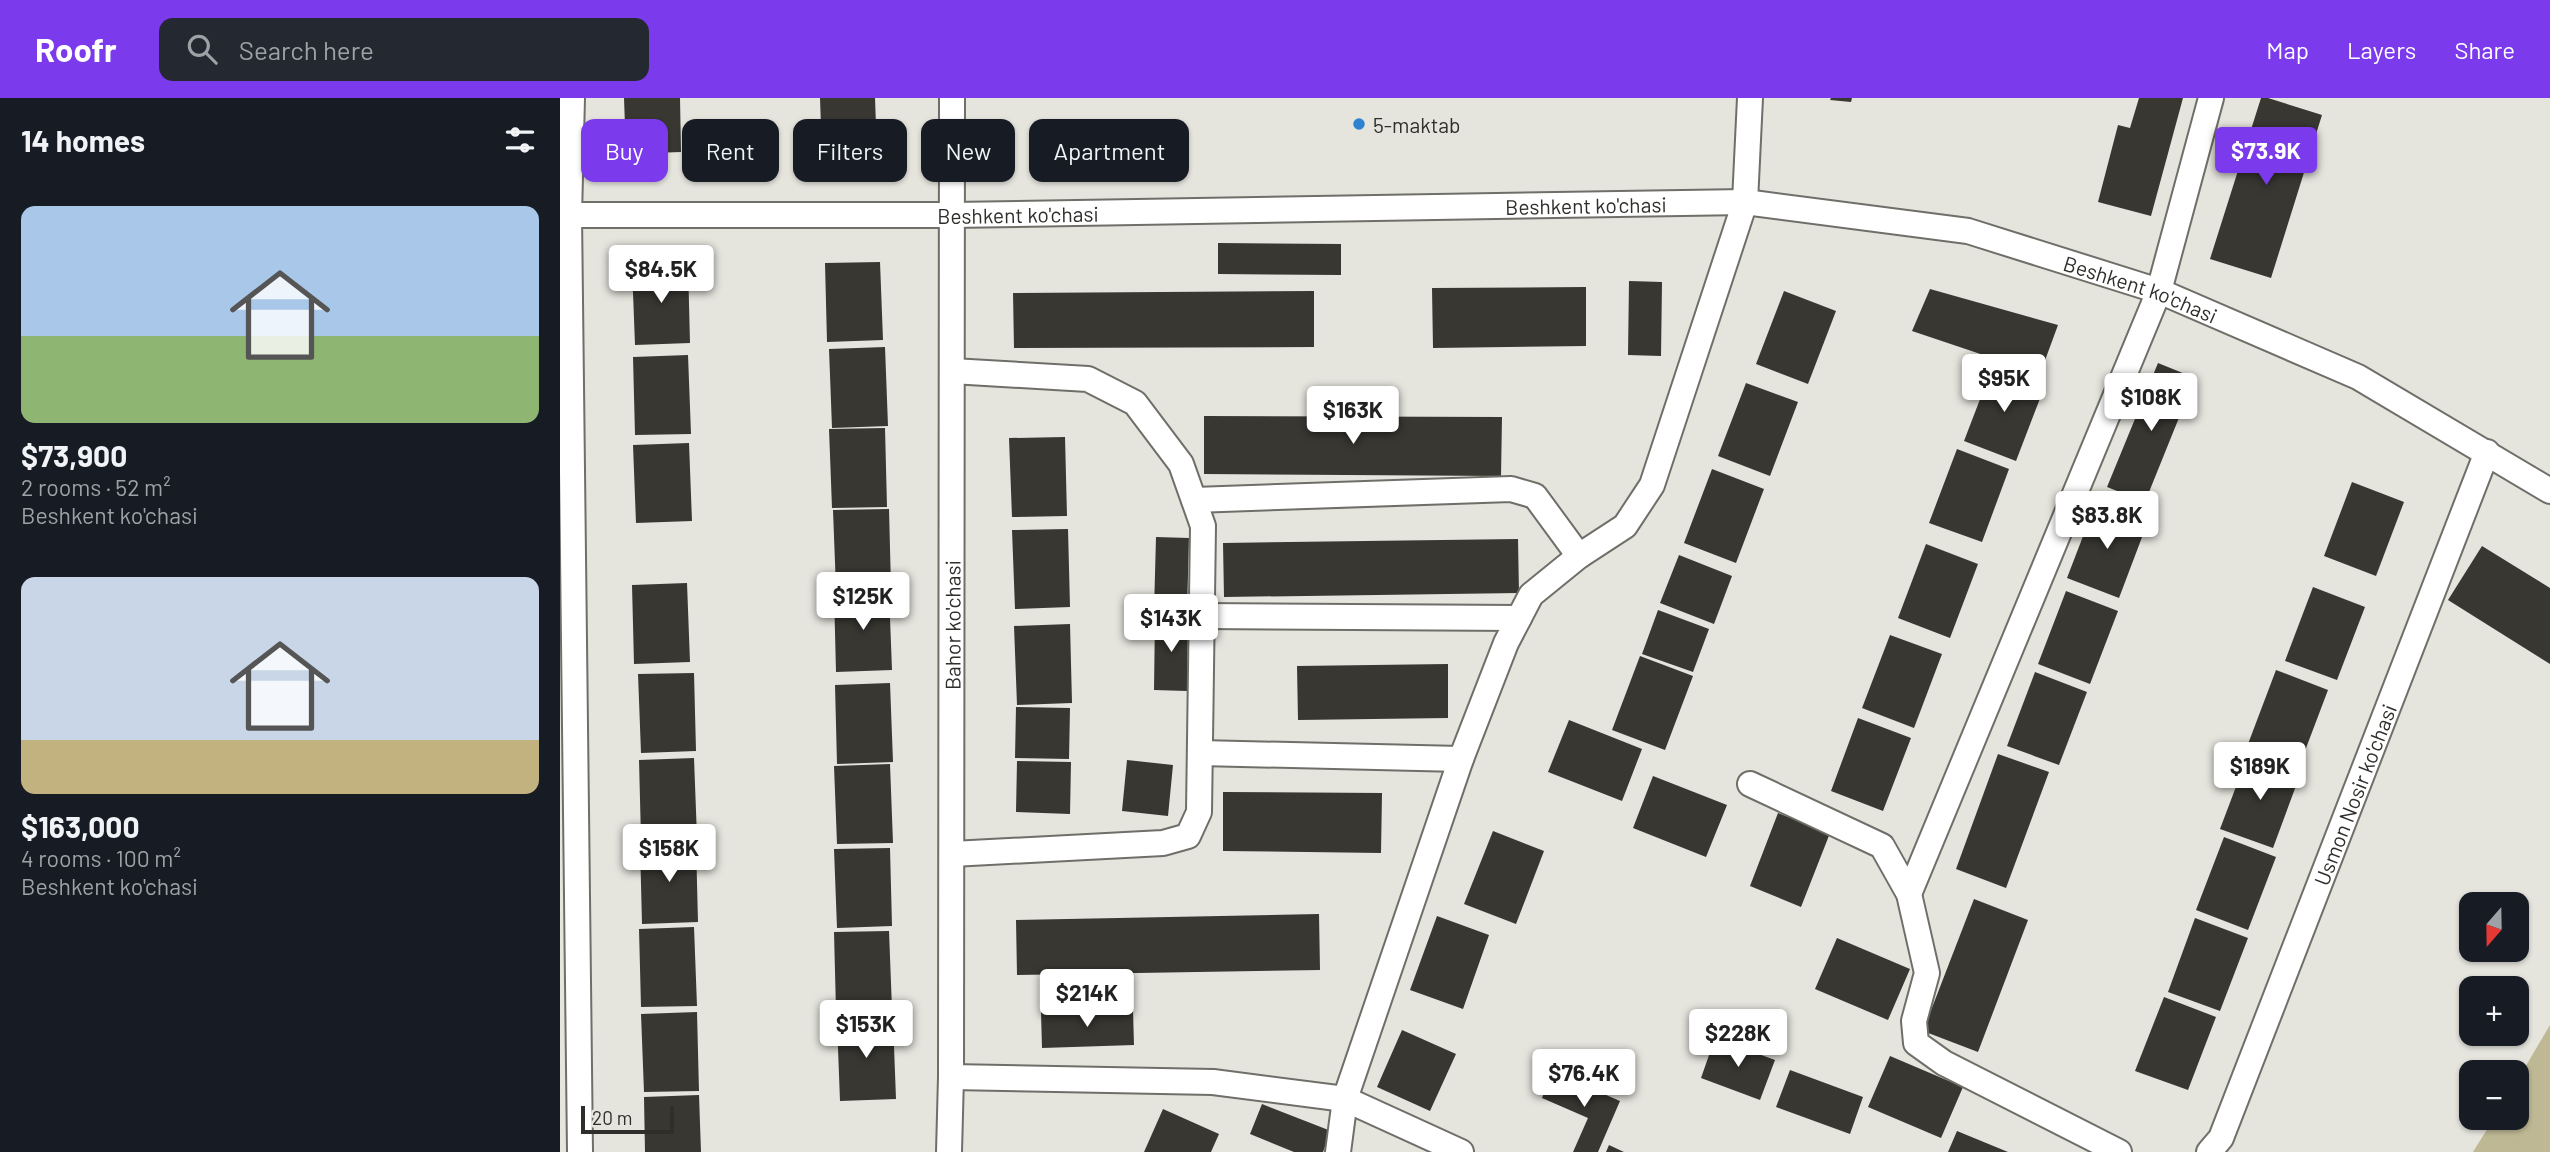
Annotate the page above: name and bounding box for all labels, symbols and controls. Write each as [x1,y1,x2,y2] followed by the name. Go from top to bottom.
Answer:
[159,18,649,81] search box
[35,29,117,69] text: Roofr
[183,30,221,68] icon: search
[239,34,374,65] text: Search here
[2266,35,2309,64] text: Map
[2347,35,2416,64] text: Layers
[2454,35,2515,64] text: Share
[1373,112,1461,137] place label: 5-maktab
[1351,116,1367,132] marker: 5-maktab
[581,119,668,182] chip: Buy
[682,119,779,182] chip: Rent
[793,119,907,182] chip: Filters
[921,119,1015,182] chip: New
[1029,119,1189,182] chip: Apartment
[501,121,539,159] icon: filters
[21,122,145,158] text: 14 homes
[2209,127,2323,187] pin: $73.9K
[2231,136,2301,164] text: $73.9K
[1505,191,1667,218] street label: Beshkent ko'chasi
[937,200,1099,228] street label: Beshkent ko'chasi
[604,246,718,305] pin: $84.5K
[2061,249,2221,327] street label: Beshkent ko'chasi
[217,252,343,378] icon: home
[625,254,697,282] text: $84.5K
[1963,354,2045,414] pin: $95K
[1978,363,2030,391] text: $95K
[2102,374,2200,433] pin: $108K
[2120,382,2182,410] text: $108K
[1304,386,1402,446] pin: $163K
[1323,395,1383,423] text: $163K
[21,437,127,473] text: $73,900
[21,473,171,501] text: 2 rooms · 52 m²
[2050,491,2164,551] pin: $83.8K
[2071,500,2143,528] text: $83.8K
[21,501,198,529] text: Beshkent ko'chasi
[939,560,964,690] street label: Bahor ko'chasi
[814,573,912,632] pin: $125K
[833,581,893,609] text: $125K
[1122,594,1220,654] pin: $143K
[1140,603,1202,631] text: $143K
[217,623,343,749] icon: home
[2308,700,2401,889] street label: Usmon Nosir ko'chasi
[2211,742,2309,802] pin: $189K
[2230,751,2290,779] text: $189K
[21,808,140,844] text: $163,000
[620,824,718,884] pin: $158K
[639,833,699,861] text: $158K
[21,844,181,872] text: 4 rooms · 100 m²
[21,872,198,900] text: Beshkent ko'chasi
[2459,892,2529,962] north arrow
[2459,892,2529,1130] map controls
[1038,970,1136,1029] pin: $214K
[2459,976,2529,1046] button: +
[1056,978,1118,1006] text: $214K
[817,1000,915,1060] pin: $153K
[836,1009,896,1037] text: $153K
[1689,1010,1787,1069] pin: $228K
[1705,1018,1771,1046] text: $228K
[1527,1049,1641,1109] pin: $76.4K
[1548,1058,1620,1086] text: $76.4K
[2459,1060,2529,1130] button: −
[581,1103,674,1135] scale bar
[592,1106,632,1129] text: 20 m

